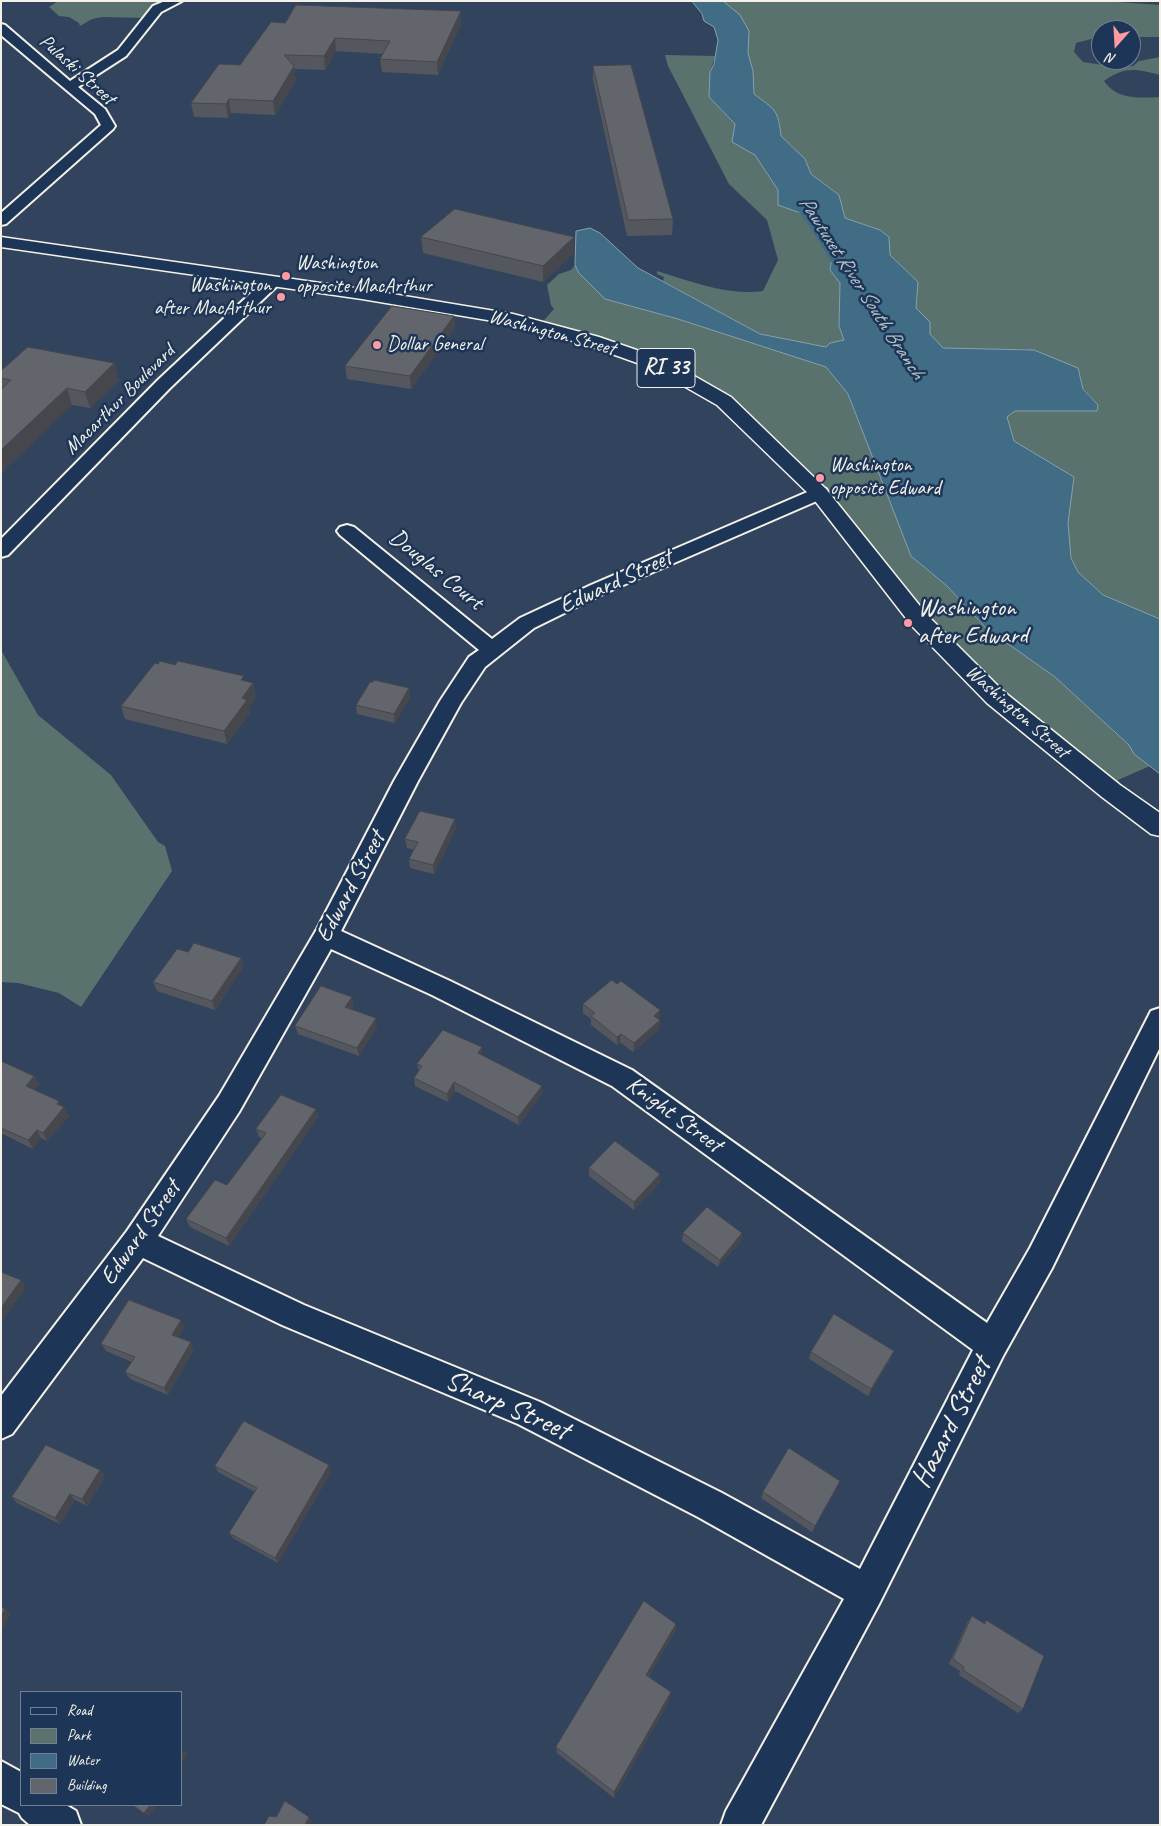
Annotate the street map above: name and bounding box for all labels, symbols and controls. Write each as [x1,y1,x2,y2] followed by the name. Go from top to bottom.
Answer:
[1091,20,1141,70] north arrow
[34,30,120,110] street label: Pulaski Street
[1104,49,1118,68] text: N
[793,192,929,384] water label: Pawtuxet River South Branch
[296,252,432,299] place label: Washington opposite MacArthur
[280,270,292,282] marker: Washington opposite MacArthur
[154,274,271,321] place label: Washington after MacArthur
[275,291,287,303] marker: Washington after MacArthur
[486,305,618,361] street label: Washington Street
[387,333,483,357] place label: Dollar General
[371,339,383,351] marker: Dollar General
[60,340,180,460] street label: Macarthur Boulevard
[637,348,695,388] road number: RI 33
[830,454,940,501] place label: Washington opposite Edward
[814,472,826,484] marker: Washington opposite Edward
[383,523,489,617] street label: Douglas Court
[555,543,677,621] street label: Edward Street
[918,595,1028,651] place label: Washington after Edward
[902,617,914,629] marker: Washington after Edward
[960,660,1074,764] street label: Washington Street
[310,827,392,947] street label: Edward Street
[620,1071,728,1159] street label: Knight Street
[94,1175,188,1291] street label: Edward Street
[904,1352,1000,1494] street label: Hazard Street
[439,1363,575,1449] street label: Sharp Street
[20,1691,182,1806] legend
[67,1701,92,1720] text: Road
[67,1726,91,1745] text: Park
[67,1751,100,1770] text: Water
[67,1776,106,1795] text: Building

